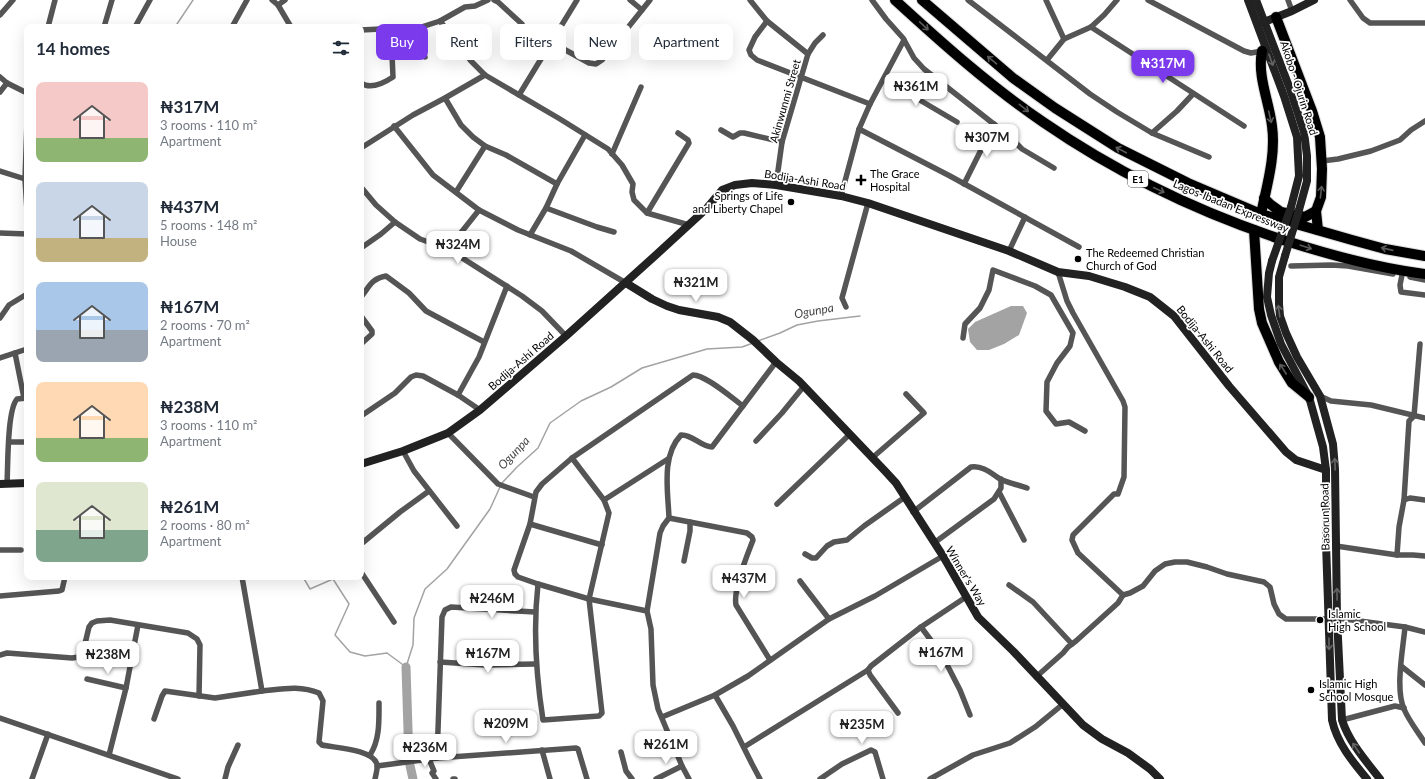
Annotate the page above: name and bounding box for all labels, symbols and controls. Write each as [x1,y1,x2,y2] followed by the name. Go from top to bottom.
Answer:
[919,21,929,31] one-way arrow
[376,24,428,60] chip: Buy
[436,24,492,60] chip: Rent
[500,24,566,60] chip: Filters
[574,24,631,60] chip: New
[639,24,733,60] chip: Apartment
[330,37,352,59] icon: filters
[36,38,110,59] text: 14 homes
[1278,39,1321,137] street label: Akobo - Ojurin Road
[1135,50,1191,84] pin: ₦317M
[1267,53,1275,65] one-way arrow
[1140,55,1186,71] text: ₦317M
[986,56,997,65] one-way arrow
[766,58,803,144] street label: Akinwunmi Street
[888,73,944,107] pin: ₦361M
[893,78,939,94] text: ₦361M
[160,96,219,117] text: ₦317M
[68,98,116,146] icon: home
[1019,104,1030,113] one-way arrow
[1267,110,1275,123] one-way arrow
[160,117,257,133] text: 3 rooms · 110 m²
[959,124,1015,158] pin: ₦307M
[964,129,1010,145] text: ₦307M
[160,133,221,149] text: Apartment
[1116,146,1128,153] one-way arrow
[763,167,847,192] street label: Bodija-Ashi Road
[870,167,920,193] place label: The Grace Hospital
[1128,171,1148,187] road number: E1
[855,174,867,186] marker: The Grace Hospital
[1171,176,1291,235] street label: Lagos-Ibadan Expressway
[1317,186,1324,199] one-way arrow
[1153,187,1165,194] one-way arrow
[692,189,783,215] place label: Springs of Life and Liberty Chapel
[160,196,219,217] text: ₦437M
[786,197,796,207] marker: Springs of Life and Liberty Chapel
[68,198,116,246] icon: home
[160,217,257,233] text: 5 rooms · 148 m²
[430,231,486,265] pin: ₦324M
[160,233,197,249] text: House
[435,236,481,252] text: ₦324M
[1300,244,1312,252] one-way arrow
[1381,244,1394,252] one-way arrow
[1086,246,1204,272] place label: The Redeemed Christian Church of God
[1073,254,1083,264] marker: The Redeemed Christian Church of God
[668,269,724,303] pin: ₦321M
[673,274,719,290] text: ₦321M
[160,296,219,317] text: ₦167M
[68,298,116,346] icon: home
[793,300,835,321] water label: Ogunpa
[1174,303,1236,375] street label: Bodija-Ashi Road
[1275,305,1283,318] one-way arrow
[160,317,250,333] text: 2 rooms · 70 m²
[485,329,556,393] street label: Bodija-Ashi Road
[160,333,221,349] text: Apartment
[1278,363,1287,374] one-way arrow
[160,396,219,417] text: ₦238M
[68,398,116,446] icon: home
[160,417,257,433] text: 3 rooms · 110 m²
[160,433,221,449] text: Apartment
[495,433,533,472] water label: Ogunpa
[1331,458,1339,471] one-way arrow
[1317,483,1332,551] street label: Basorun Road
[160,496,219,517] text: ₦261M
[68,498,116,546] icon: home
[160,517,250,533] text: 2 rooms · 80 m²
[160,533,221,549] text: Apartment
[943,543,990,608] street label: Winner's Way
[716,565,772,599] pin: ₦437M
[721,570,767,586] text: ₦437M
[464,585,520,619] pin: ₦246M
[1333,588,1341,601] one-way arrow
[469,590,515,606] text: ₦246M
[1328,607,1386,633] place label: Islamic High School
[1315,615,1325,625] marker: Islamic High School
[1326,637,1333,650] one-way arrow
[913,639,969,673] pin: ₦167M
[460,640,516,674] pin: ₦167M
[80,641,136,675] pin: ₦238M
[918,644,964,660] text: ₦167M
[465,645,511,661] text: ₦167M
[85,646,131,662] text: ₦238M
[1319,677,1394,703] place label: Islamic High School Mosque
[1306,685,1316,695] marker: Islamic High School Mosque
[478,710,534,744] pin: ₦209M
[834,711,890,745] pin: ₦235M
[483,715,529,731] text: ₦209M
[839,716,885,732] text: ₦235M
[638,731,694,765] pin: ₦261M
[397,734,453,768] pin: ₦236M
[643,736,689,752] text: ₦261M
[402,739,448,755] text: ₦236M
[1352,742,1360,754] one-way arrow

